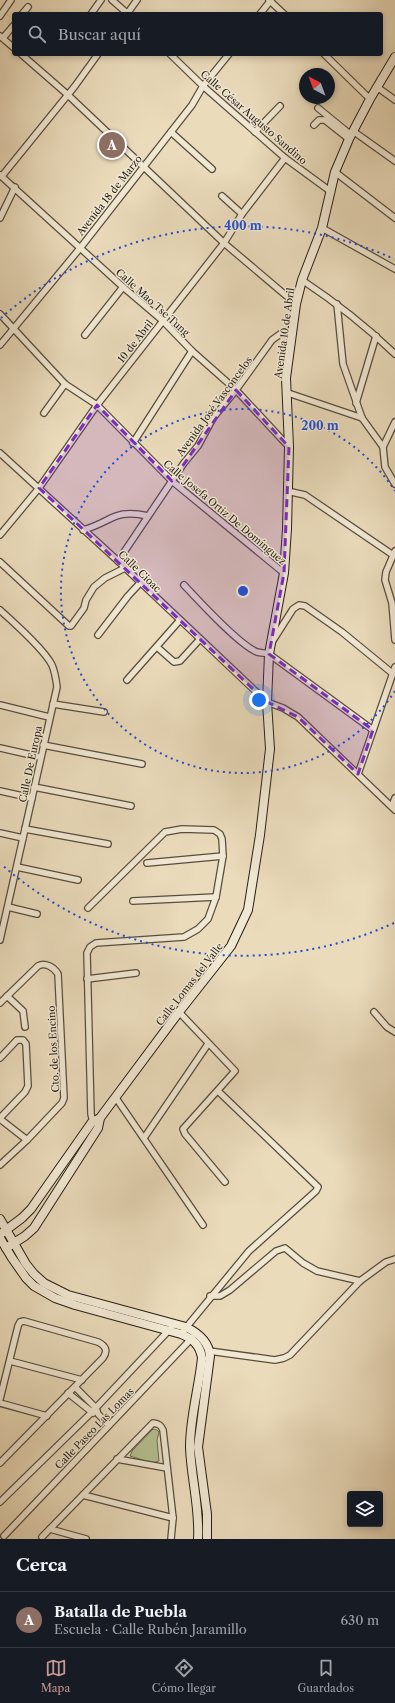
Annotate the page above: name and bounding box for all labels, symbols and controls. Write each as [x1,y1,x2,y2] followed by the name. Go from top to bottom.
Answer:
[12,12,383,56] search box
[26,23,48,45] icon: search
[58,25,141,44] text: Buscar aquí
[198,68,310,167] street label: Calle César Augusto Sandino
[299,68,335,104] north arrow
[99,130,125,160] pin: A
[73,152,145,239] street label: Avenida 18 de Marzo
[224,218,262,233] text: 400 m
[113,266,193,339] street label: Calle Mao Tse Tung
[272,287,297,380] street label: Avenida 10 de Abril
[115,317,156,365] street label: 10 de Abril
[173,354,255,460] street label: Avenida José Vasconcelos
[301,418,339,433] text: 200 m
[161,457,289,568] street label: Calle Josefa Ortiz De Domínguez
[115,548,164,595] street label: Calle Cioac
[236,584,250,598] centre of rings
[249,690,269,710] your location
[16,724,45,804] street label: Calle De Europa
[153,940,226,1028] street label: Calle Lomas del Valle
[45,1005,62,1093] street label: Cto. de los Encino
[52,1385,137,1472] street label: Calle Paseo Las Lomas
[347,1491,383,1527] map controls
[347,1491,383,1527] button: layers
[16,1555,67,1575] text: Cerca
[54,1602,187,1621] text: Batalla de Puebla
[24,1612,34,1628] text: A
[340,1612,379,1628] text: 630 m
[54,1621,247,1637] text: Escuela · Calle Rubén Jaramillo
[41,1657,70,1695] tab: Mapa
[152,1657,216,1695] tab: Cómo llegar
[297,1657,354,1695] tab: Guardados

